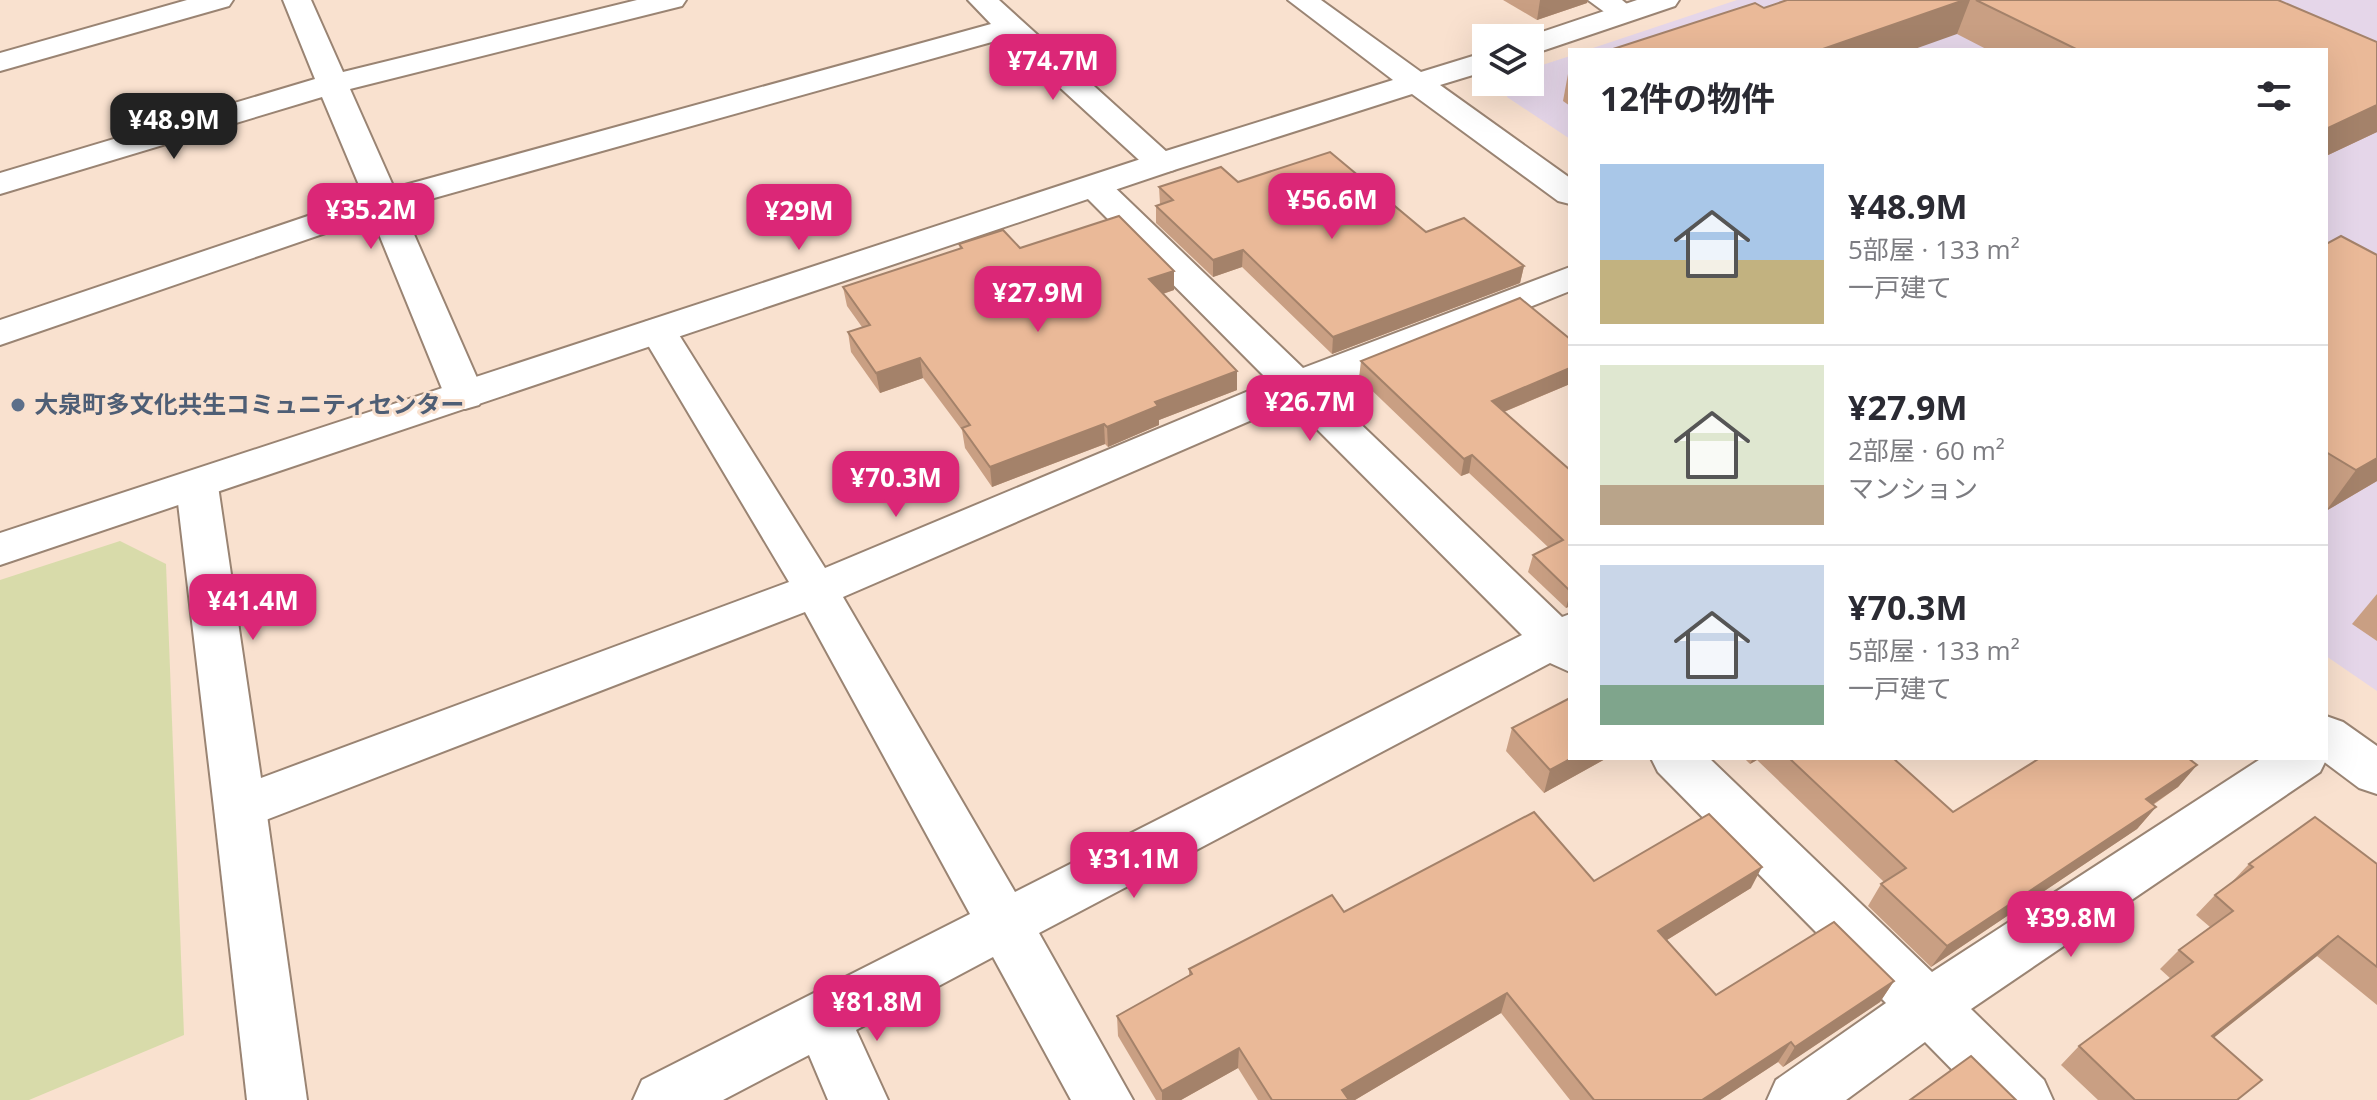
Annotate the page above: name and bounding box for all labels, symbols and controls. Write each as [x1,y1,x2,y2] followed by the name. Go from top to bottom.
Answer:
[1472,24,1544,96] map controls
[1472,24,1544,96] button: layers
[988,34,1118,102] pin: ¥74.7M
[1007,42,1099,78] text: ¥74.7M
[2252,74,2296,118] icon: filters
[1600,75,1775,121] text: 12件の物件
[109,93,239,161] pin: ¥48.9M
[128,101,220,137] text: ¥48.9M
[1267,173,1397,241] pin: ¥56.6M
[1286,181,1378,217] text: ¥56.6M
[306,183,436,251] pin: ¥35.2M
[1848,183,1968,229] text: ¥48.9M
[752,184,846,252] pin: ¥29M
[325,191,417,227] text: ¥35.2M
[764,192,834,228] text: ¥29M
[1664,196,1760,292] icon: home
[1848,231,2020,267] text: 5部屋 · 133 m²
[973,266,1103,334] pin: ¥27.9M
[1848,269,1952,305] text: 一戸建て
[992,274,1084,310] text: ¥27.9M
[1245,375,1375,443] pin: ¥26.7M
[1264,383,1356,419] text: ¥26.7M
[1848,384,1968,430] text: ¥27.9M
[34,387,465,420] place label: 大泉町多文化共生コミュニティセンター
[9,396,27,414] marker: 大泉町多文化共生コミュニティセンター
[1664,397,1760,493] icon: home
[1848,432,2005,468] text: 2部屋 · 60 m²
[831,451,961,519] pin: ¥70.3M
[850,459,942,495] text: ¥70.3M
[1848,470,1978,506] text: マンション
[188,574,318,642] pin: ¥41.4M
[207,582,299,618] text: ¥41.4M
[1848,584,1968,630] text: ¥70.3M
[1664,597,1760,693] icon: home
[1848,632,2020,668] text: 5部屋 · 133 m²
[1848,670,1952,706] text: 一戸建て
[1069,832,1199,900] pin: ¥31.1M
[1088,840,1180,876] text: ¥31.1M
[2006,891,2136,959] pin: ¥39.8M
[2025,899,2117,935] text: ¥39.8M
[812,975,942,1043] pin: ¥81.8M
[831,983,923,1019] text: ¥81.8M

